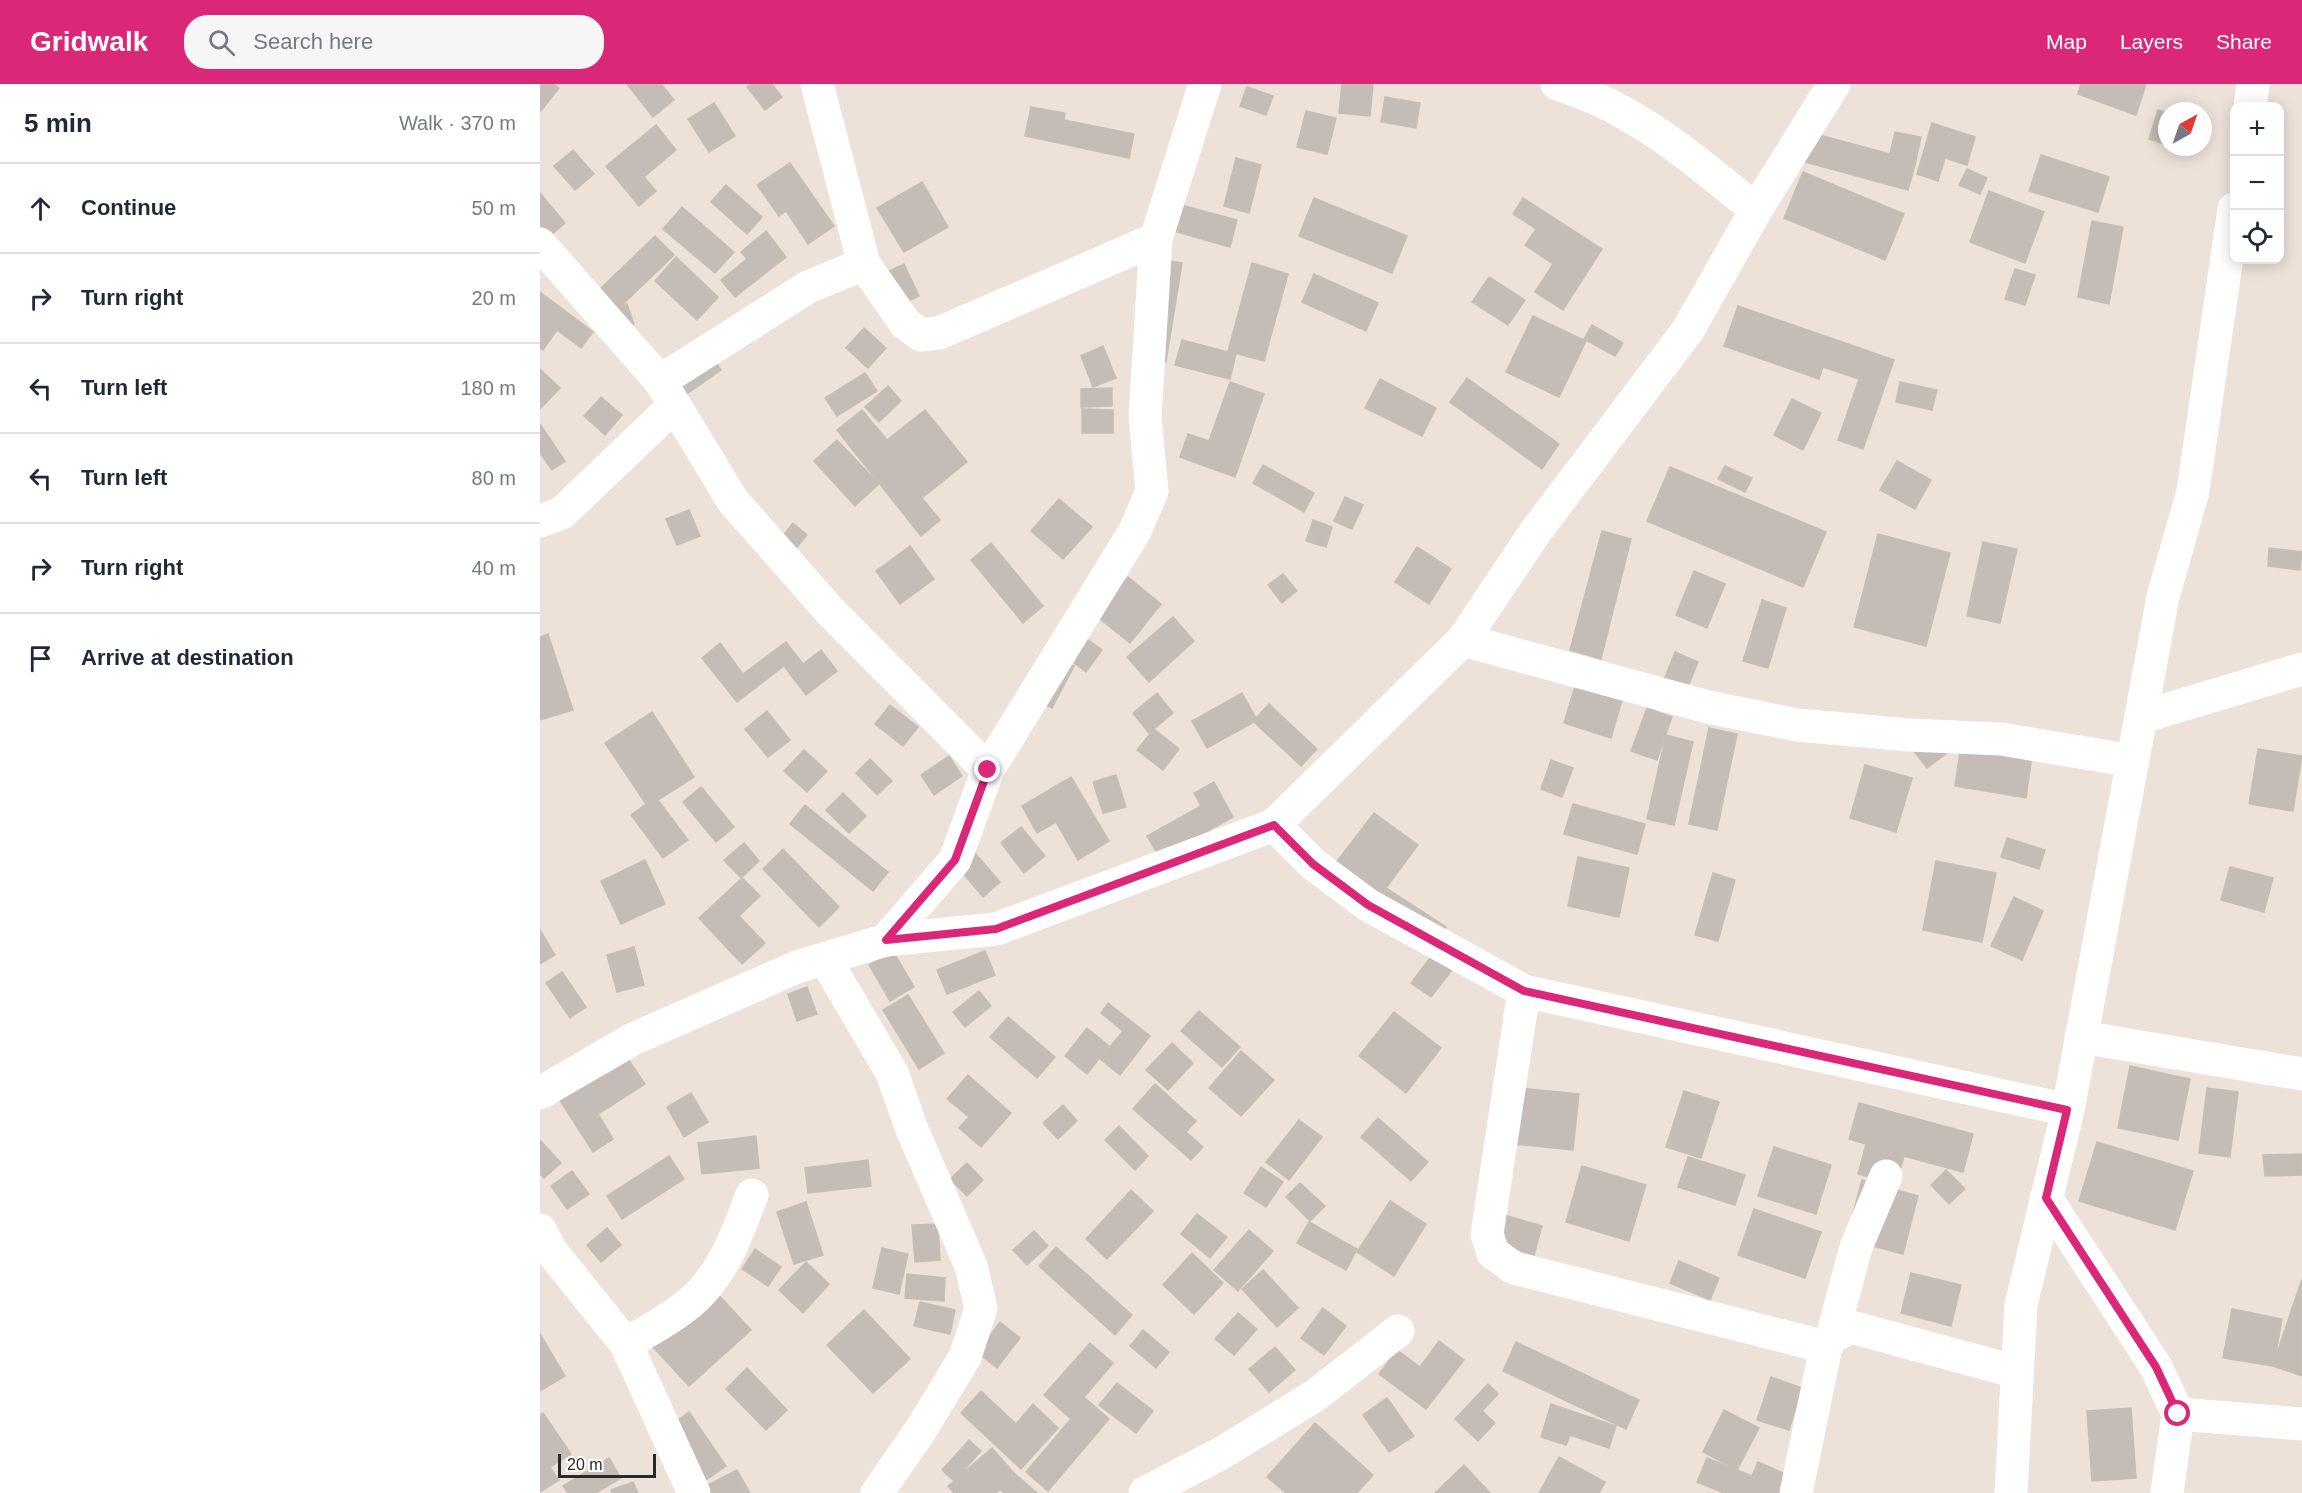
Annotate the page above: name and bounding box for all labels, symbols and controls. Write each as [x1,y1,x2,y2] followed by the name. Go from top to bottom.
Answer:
[184,15,604,69] search box
[30,26,148,57] text: Gridwalk
[205,26,238,59] icon: search
[253,29,373,54] text: Search here
[2046,30,2087,53] text: Map
[2120,30,2183,53] text: Layers
[2216,30,2272,53] text: Share
[2158,102,2212,156] north arrow
[2230,102,2284,264] map controls
[2230,102,2284,156] button: +
[24,108,92,138] text: 5 min
[399,112,516,134] text: Walk · 370 m
[2230,156,2284,210] button: −
[24,192,57,225] icon: ahead
[81,195,176,220] text: Continue
[472,197,516,219] text: 50 m
[2230,210,2284,264] button: locate
[24,282,57,315] icon: right
[81,285,183,310] text: Turn right
[472,287,516,309] text: 20 m
[24,372,57,405] icon: left
[81,375,167,400] text: Turn left
[460,377,516,399] text: 180 m
[24,462,57,495] icon: left
[81,465,167,490] text: Turn left
[472,467,516,489] text: 80 m
[24,552,57,585] icon: right
[81,555,183,580] text: Turn right
[472,557,516,579] text: 40 m
[24,642,57,675] icon: arrive
[81,645,294,670] text: Arrive at destination
[974,756,1000,782] route end
[2164,1400,2190,1426] route start
[558,1451,656,1478] scale bar
[567,1456,603,1473] text: 20 m

